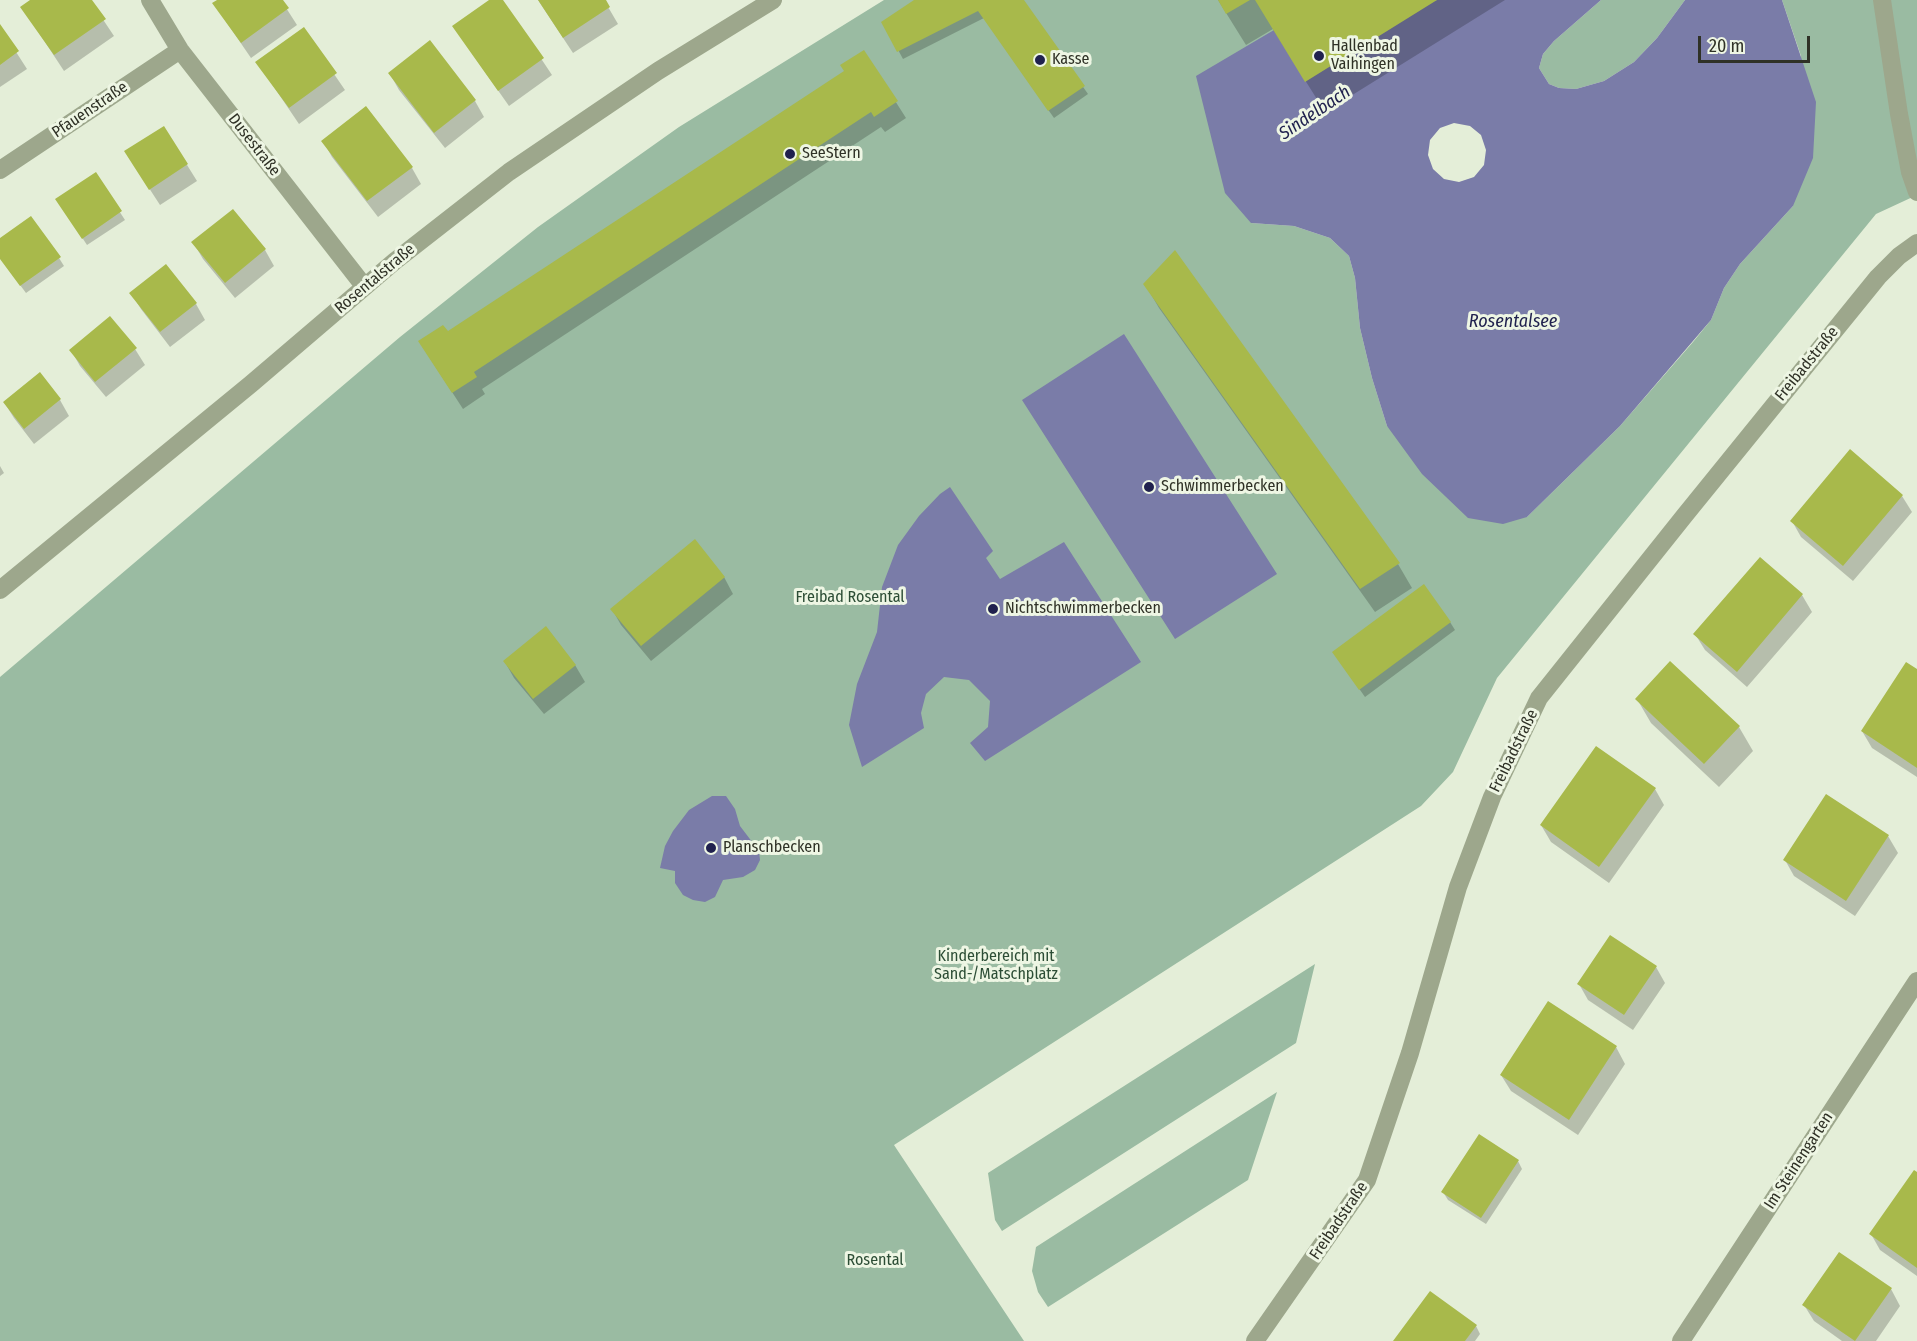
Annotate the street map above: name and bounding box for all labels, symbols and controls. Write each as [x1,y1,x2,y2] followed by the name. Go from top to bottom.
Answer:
[1701,24,1814,62] scale bar
[1709,35,1744,57] text: 20 m
[1331,37,1398,75] place label: Hallenbad Vaihingen
[1312,49,1326,63] marker: Hallenbad Vaihingen
[1052,50,1089,70] place label: Kasse
[1033,53,1047,67] marker: Kasse
[49,78,131,142] street label: Pfauenstraße
[1275,81,1355,145] water label: Sindelbach
[224,110,284,180] street label: Dusestraße
[802,144,861,164] place label: SeeStern
[783,147,797,161] marker: SeeStern
[331,240,419,318] street label: Rosentalstraße
[1469,311,1557,333] water label: Rosentalsee
[1771,323,1843,405] street label: Freibadstraße
[1161,477,1284,497] place label: Schwimmerbecken
[1142,480,1156,494] marker: Schwimmerbecken
[795,588,905,608] park label: Freibad Rosental
[1005,599,1161,619] place label: Nichtschwimmerbecken
[986,602,1000,616] marker: Nichtschwimmerbecken
[1486,706,1542,796] street label: Freibadstraße
[723,838,821,858] place label: Planschbecken
[704,841,718,855] marker: Planschbecken
[934,947,1058,985] park label: Kinderbereich mit Sand-/Matschplatz
[1760,1109,1838,1213] street label: Im Steinengarten
[1306,1178,1372,1264] street label: Freibadstraße
[846,1251,904,1271] park label: Rosental

